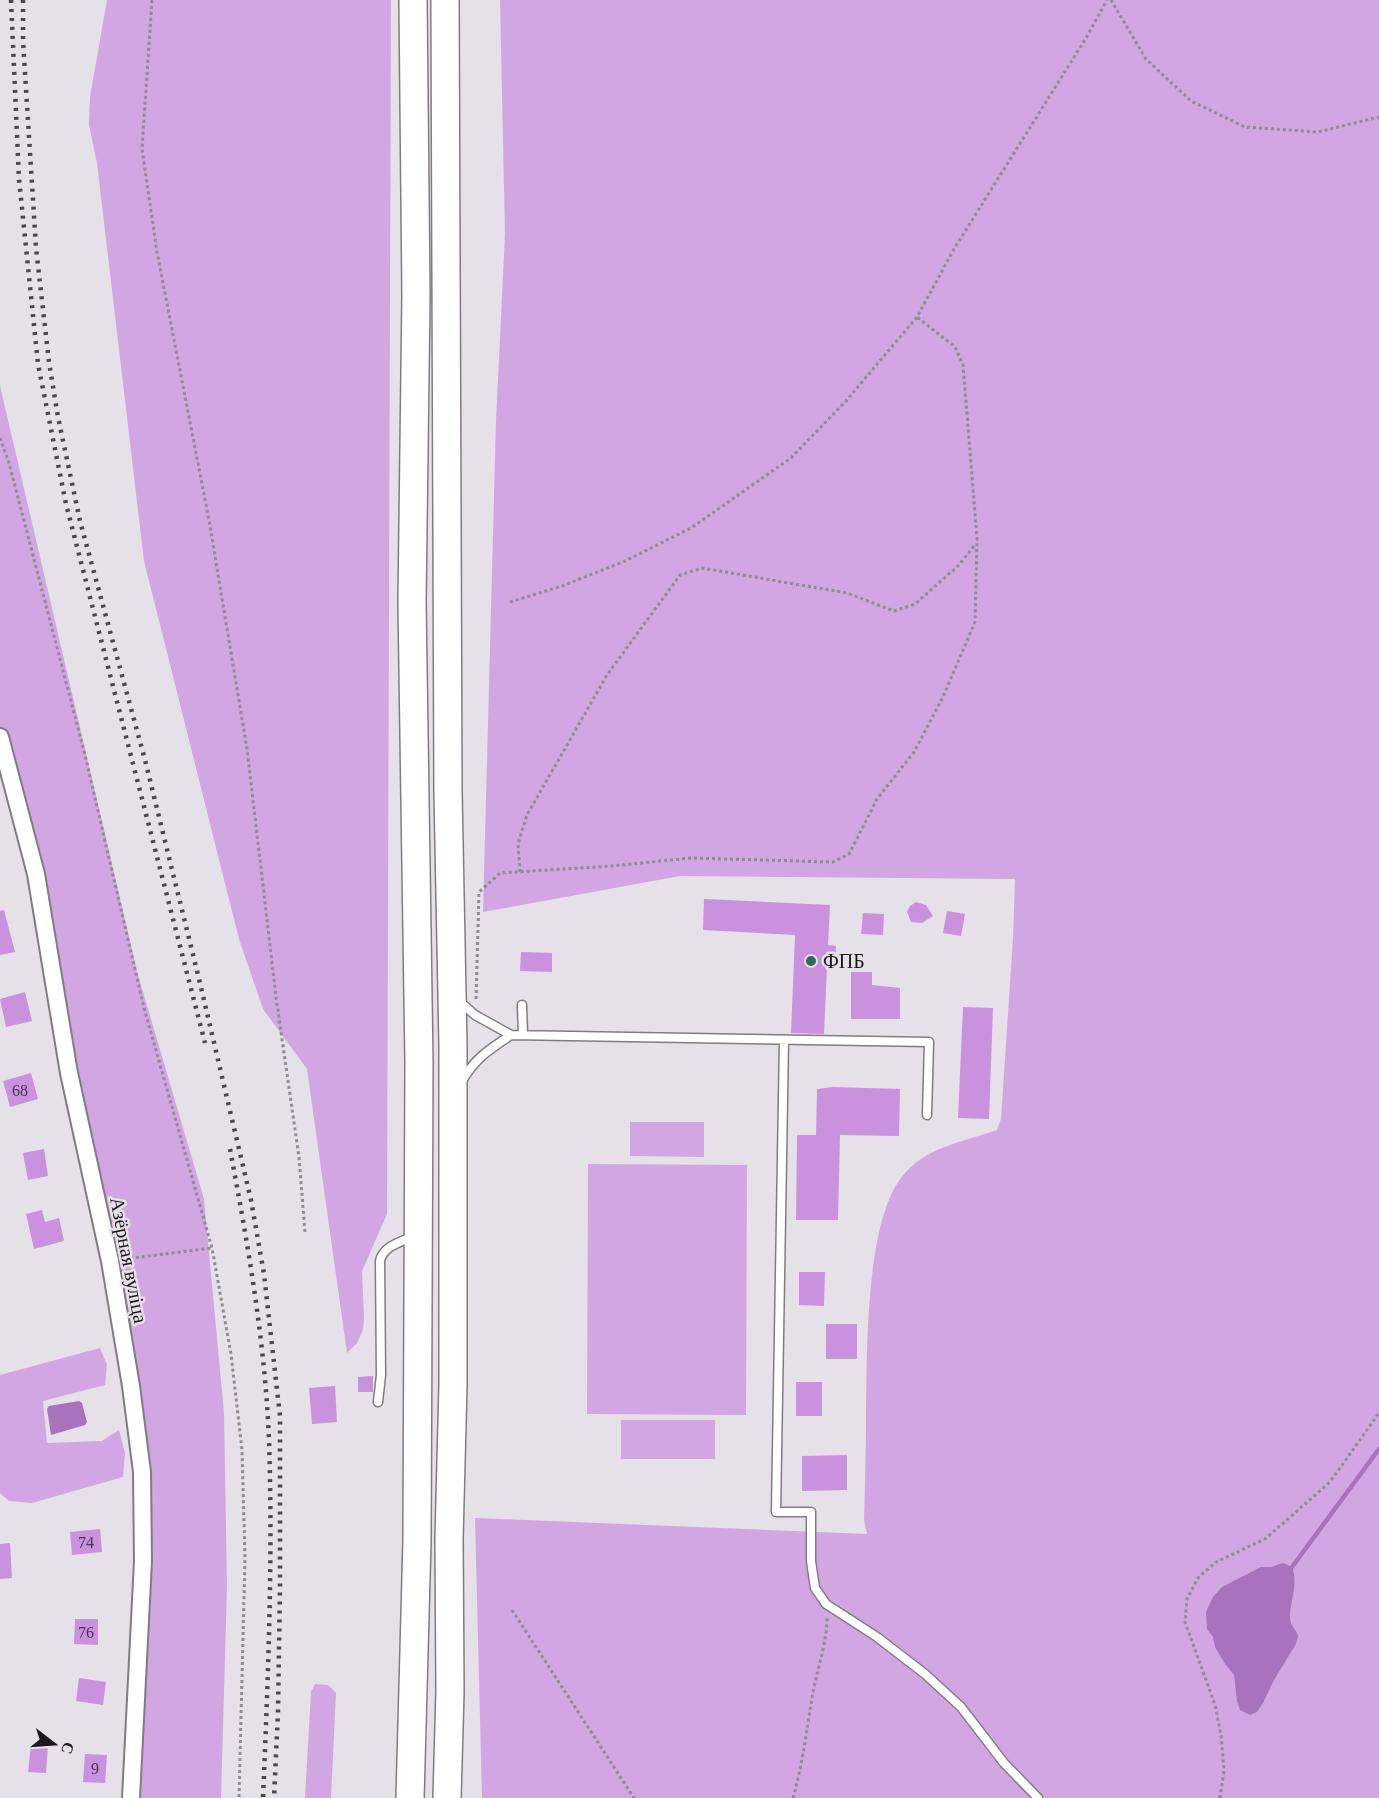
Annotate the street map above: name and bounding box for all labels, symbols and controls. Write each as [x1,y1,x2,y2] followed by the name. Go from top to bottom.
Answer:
[823,950,865,972] place label: ФПБ
[804,954,818,968] marker: ФПБ
[12,1082,28,1099] house number: 68
[105,1195,152,1325] street label: Азёрная вуліца
[78,1534,94,1551] house number: 74
[78,1624,94,1641] house number: 76
[24,1714,84,1774] north arrow
[58,1740,78,1756] text: С
[91,1760,99,1777] house number: 9

